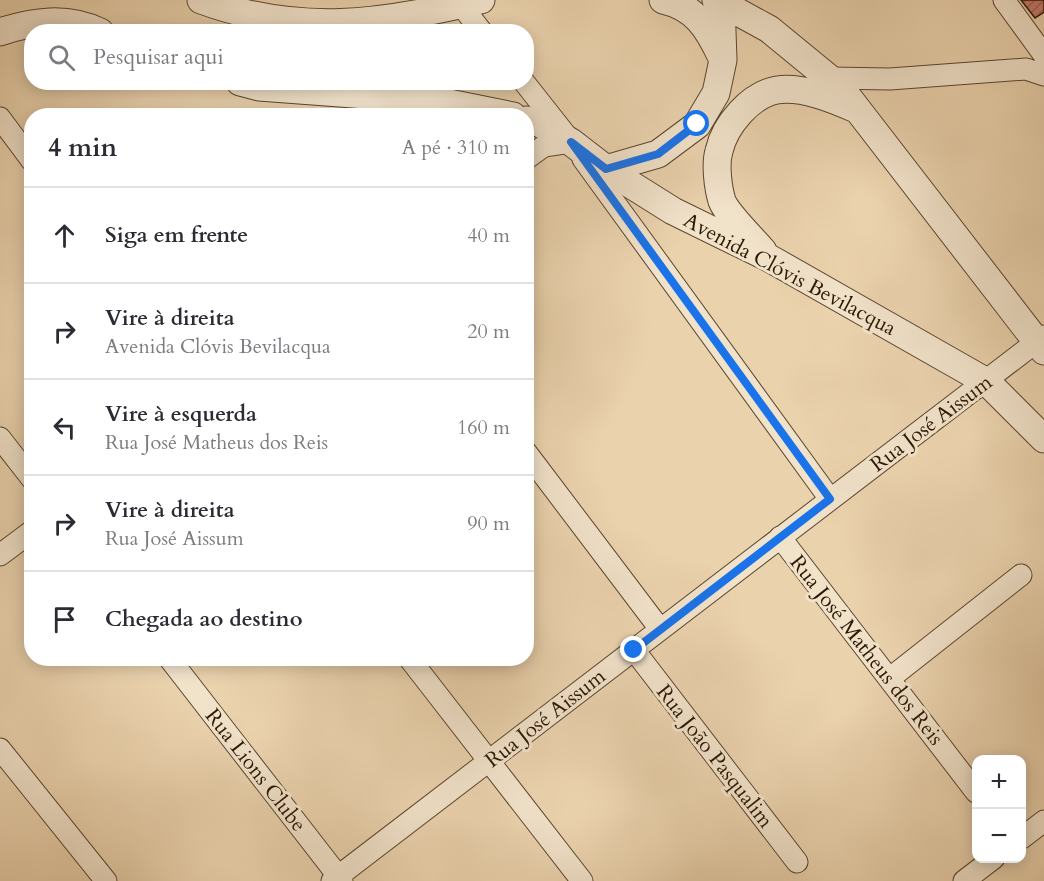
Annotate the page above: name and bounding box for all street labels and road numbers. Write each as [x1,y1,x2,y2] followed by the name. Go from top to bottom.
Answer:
[678,206,901,343] street label: Avenida Clóvis Bevilacqua
[864,368,998,479] street label: Rua José Aissum
[783,549,950,752] street label: Rua José Matheus dos Reis
[479,662,612,775] street label: Rua José Aissum
[649,679,780,834] street label: Rua João Pasqualim
[198,703,313,838] street label: Rua Lions Clube

